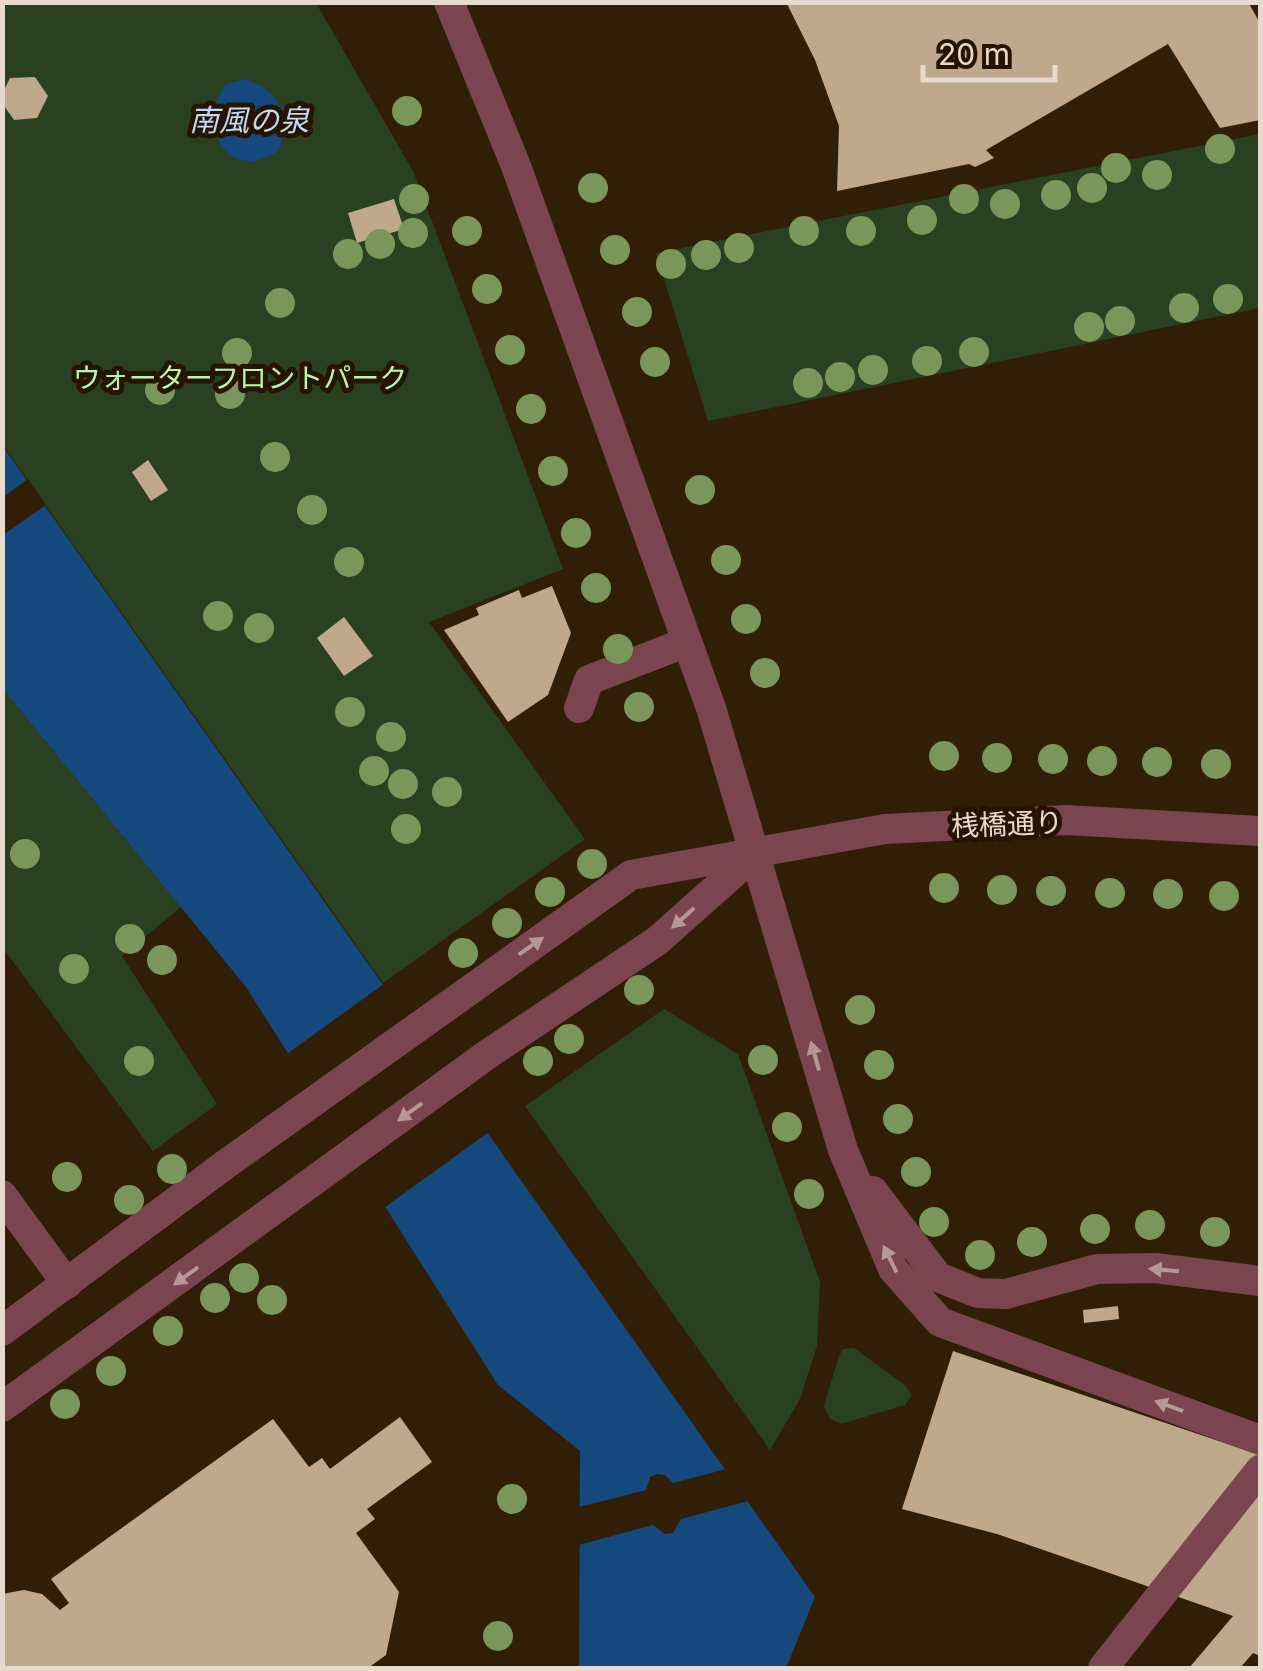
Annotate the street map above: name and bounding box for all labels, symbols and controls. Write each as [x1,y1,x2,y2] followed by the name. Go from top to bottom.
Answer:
[923,20,1056,82] scale bar
[938,36,1010,72] text: 20 m
[189,102,310,138] water label: 南風の泉
[73,361,407,395] park label: ウォーターフロントパーク
[950,805,1064,843] street label: 桟橋通り
[671,907,696,929] one-way arrow
[517,937,544,957] one-way arrow
[807,1041,823,1072] one-way arrow
[397,1102,423,1122] one-way arrow
[881,1245,898,1274] one-way arrow
[1147,1261,1179,1277] one-way arrow
[173,1265,199,1285] one-way arrow
[1154,1398,1184,1413] one-way arrow

